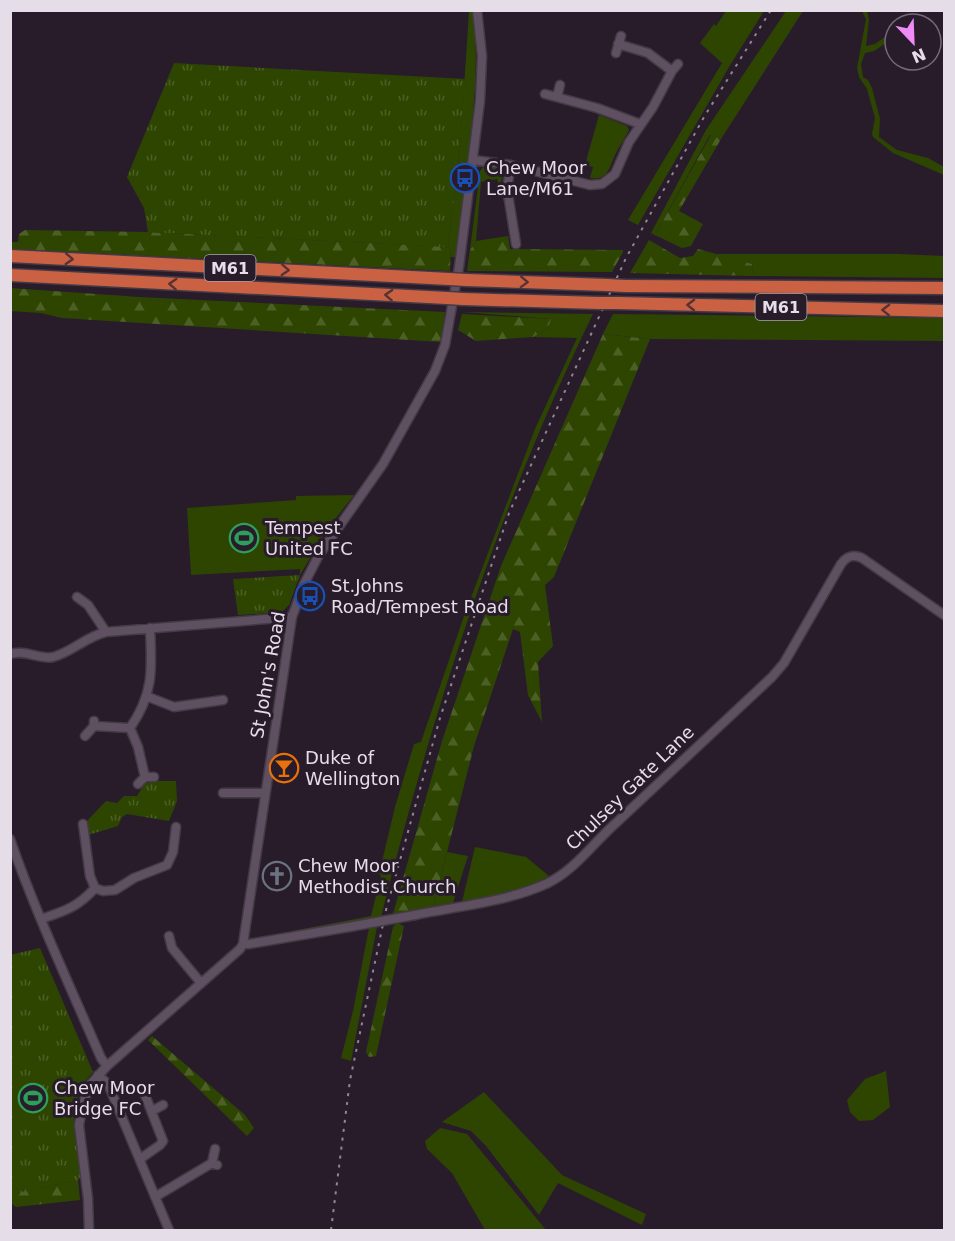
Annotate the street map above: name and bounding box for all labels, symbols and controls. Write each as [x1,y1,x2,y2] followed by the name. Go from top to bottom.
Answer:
[883,12,943,72] north arrow
[909,44,929,67] text: N
[486,157,587,199] place label: Chew Moor Lane/M61
[449,162,481,194] bus stop icon: Chew Moor Lane/M61
[64,253,73,266] one-way arrow
[204,255,256,281] road number: M61
[280,264,289,277] one-way arrow
[520,276,529,289] one-way arrow
[169,277,178,290] one-way arrow
[384,288,393,301] one-way arrow
[756,294,806,320] road number: M61
[687,299,696,311] one-way arrow
[882,303,891,316] one-way arrow
[264,517,353,559] place label: Tempest United FC
[228,522,260,554] sports icon: Tempest United FC
[331,575,509,617] place label: St.Johns Road/Tempest Road
[294,580,326,612] bus stop icon: St.Johns Road/Tempest Road
[246,610,289,740] street label: St John's Road
[561,721,698,854] street label: Chulsey Gate Lane
[305,747,400,789] place label: Duke of Wellington
[268,752,300,784] bar icon: Duke of Wellington
[298,855,456,897] place label: Chew Moor Methodist Church
[261,860,293,892] church icon: Chew Moor Methodist Church
[54,1077,155,1119] place label: Chew Moor Bridge FC
[17,1082,49,1114] sports icon: Chew Moor Bridge FC

